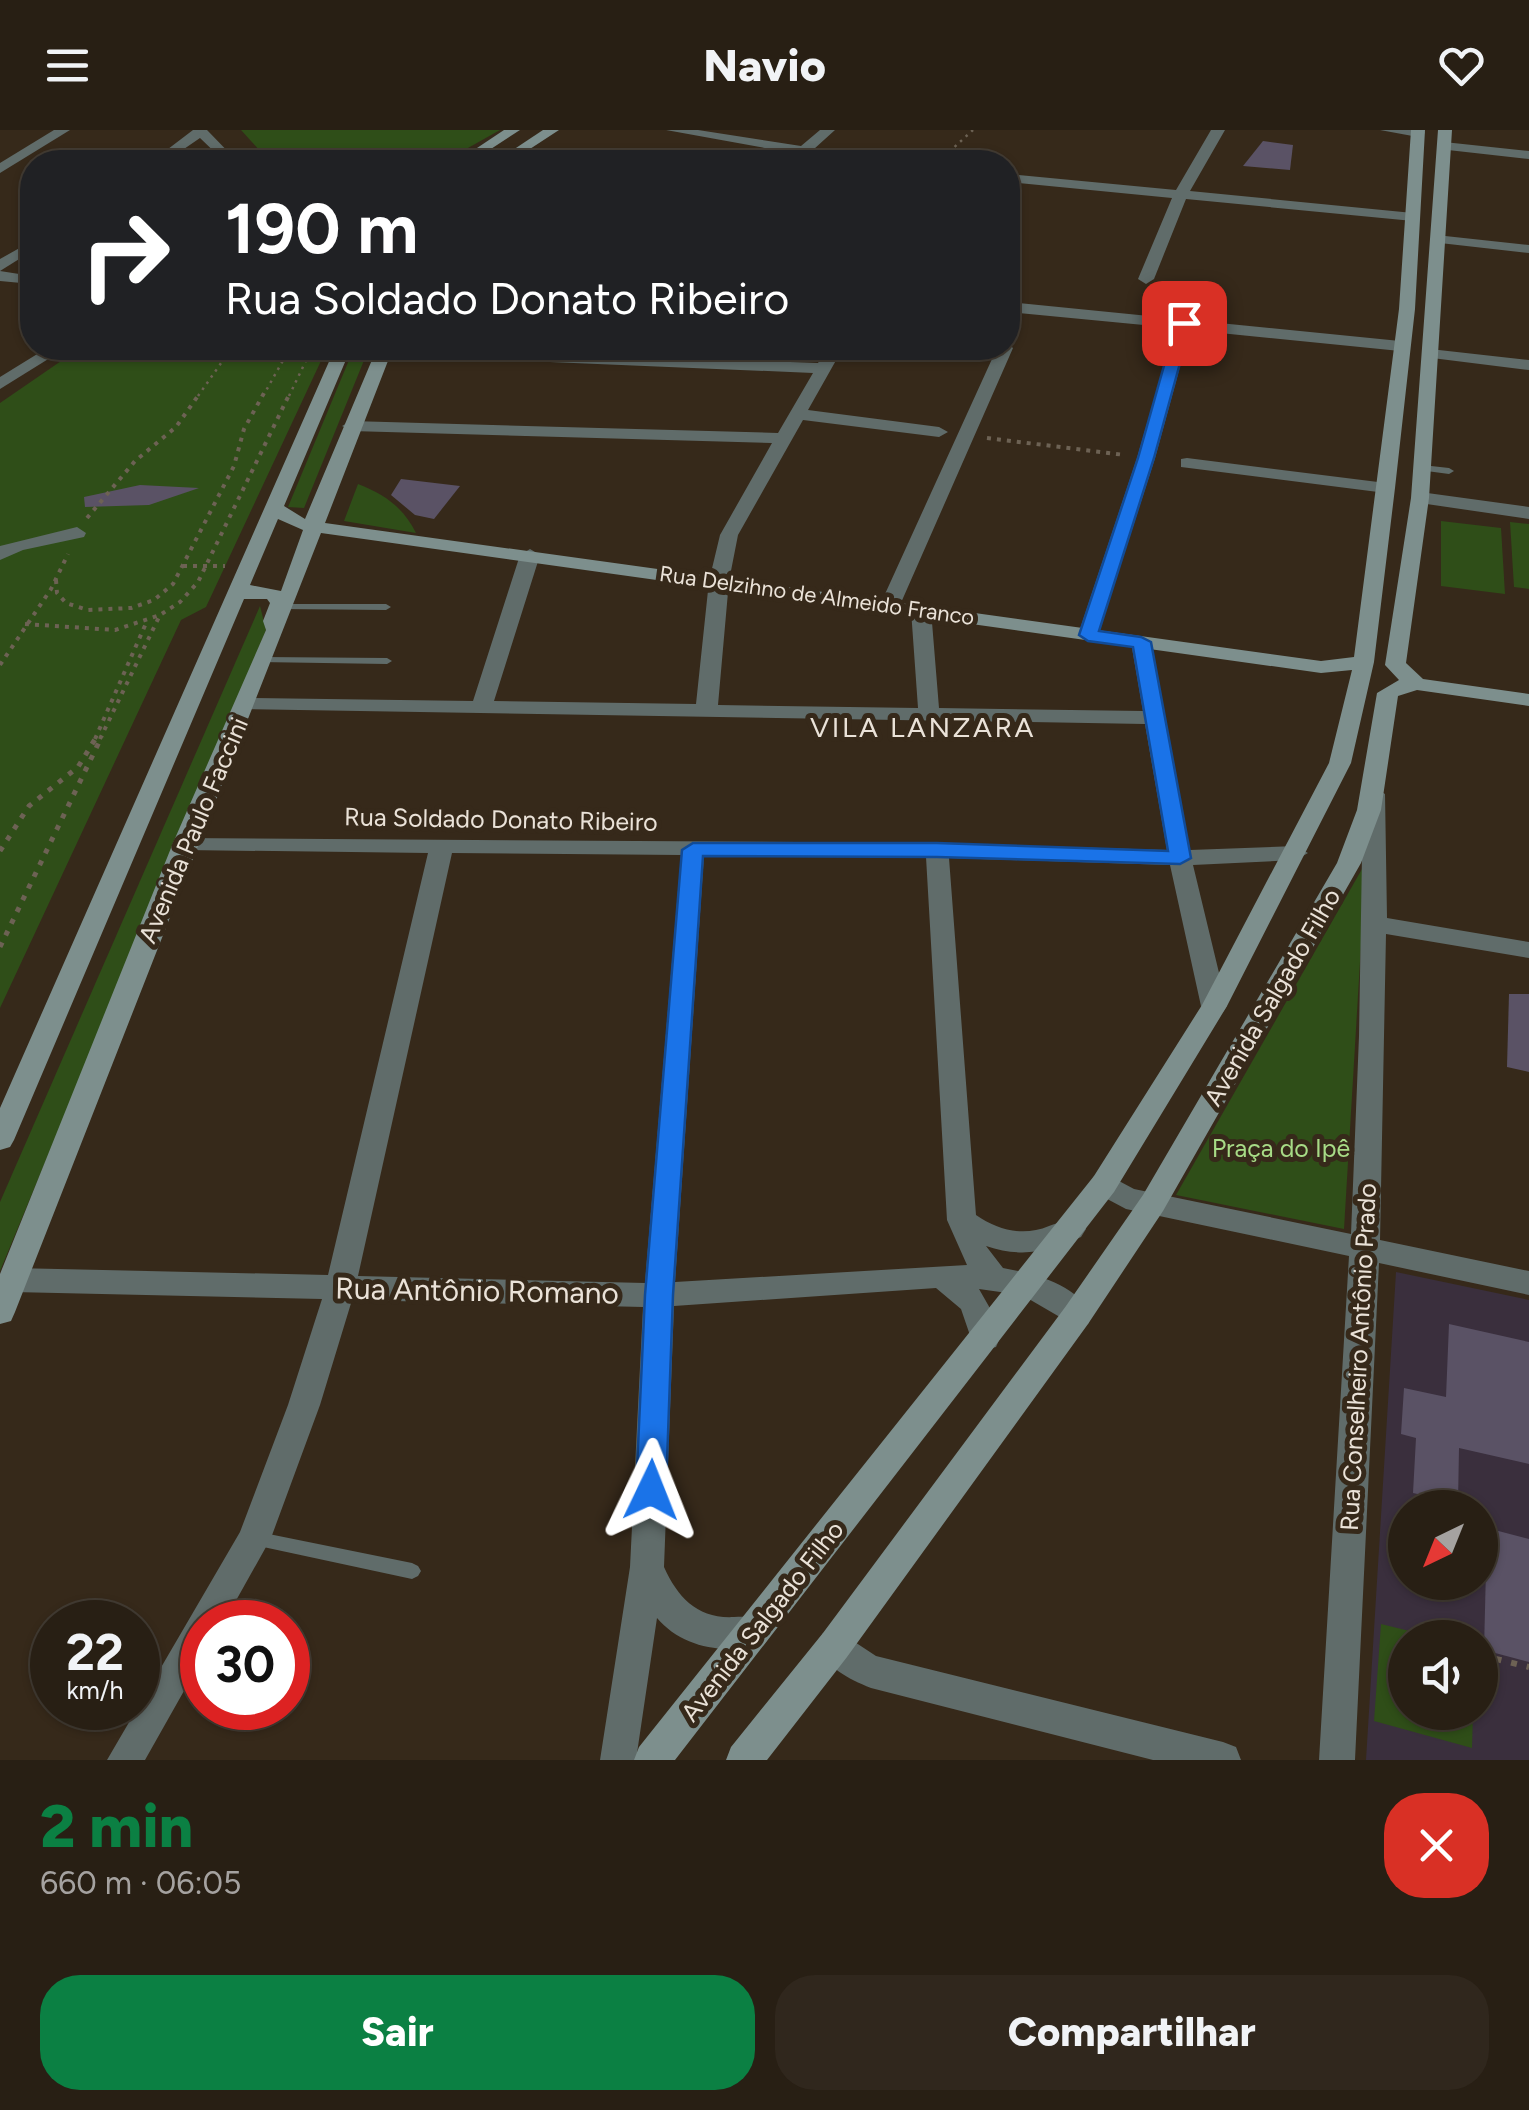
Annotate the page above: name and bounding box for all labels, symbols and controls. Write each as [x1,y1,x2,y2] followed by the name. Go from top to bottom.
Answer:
[40,38,95,93] icon: menu
[703,38,826,92] text: Navio
[1434,38,1489,93] icon: heart
[225,186,418,271] text: 190 m
[60,190,190,320] icon: right
[225,271,789,325] text: Rua Soldado Donato Ribeiro
[1142,281,1227,366] pin
[1157,296,1212,351] icon: arrive
[658,560,976,631] street label: Rua Delzihno de Almeido Franco
[810,710,1036,744] district label: VILA LANZARA
[132,713,254,947] street label: Avenida Paulo Faccini
[344,801,658,837] street label: Rua Soldado Donato Ribeiro
[1198,883,1346,1111] street label: Avenida Salgado Filho
[1212,1133,1350,1163] park label: Praça do Ipê
[1334,1182,1382,1532] street label: Rua Conselheiro Antônio Prado
[335,1270,619,1311] street label: Rua Antônio Romano
[599,1438,703,1542] position arrow
[1388,1490,1498,1600] north arrow
[1388,1490,1498,1730] map controls
[674,1515,850,1727] street label: Avenida Salgado Filho
[180,1600,310,1730] speed limit sign: 30
[1388,1620,1498,1730] button: sound
[66,1622,124,1683] text: 22
[66,1675,124,1705] text: km/h
[40,1790,193,1862] text: 2 min
[1384,1793,1489,1898] button: close
[40,1864,241,1902] text: 660 m · 06:05
[40,1975,755,2090] button: Sair
[775,1975,1489,2090] button: Compartilhar

